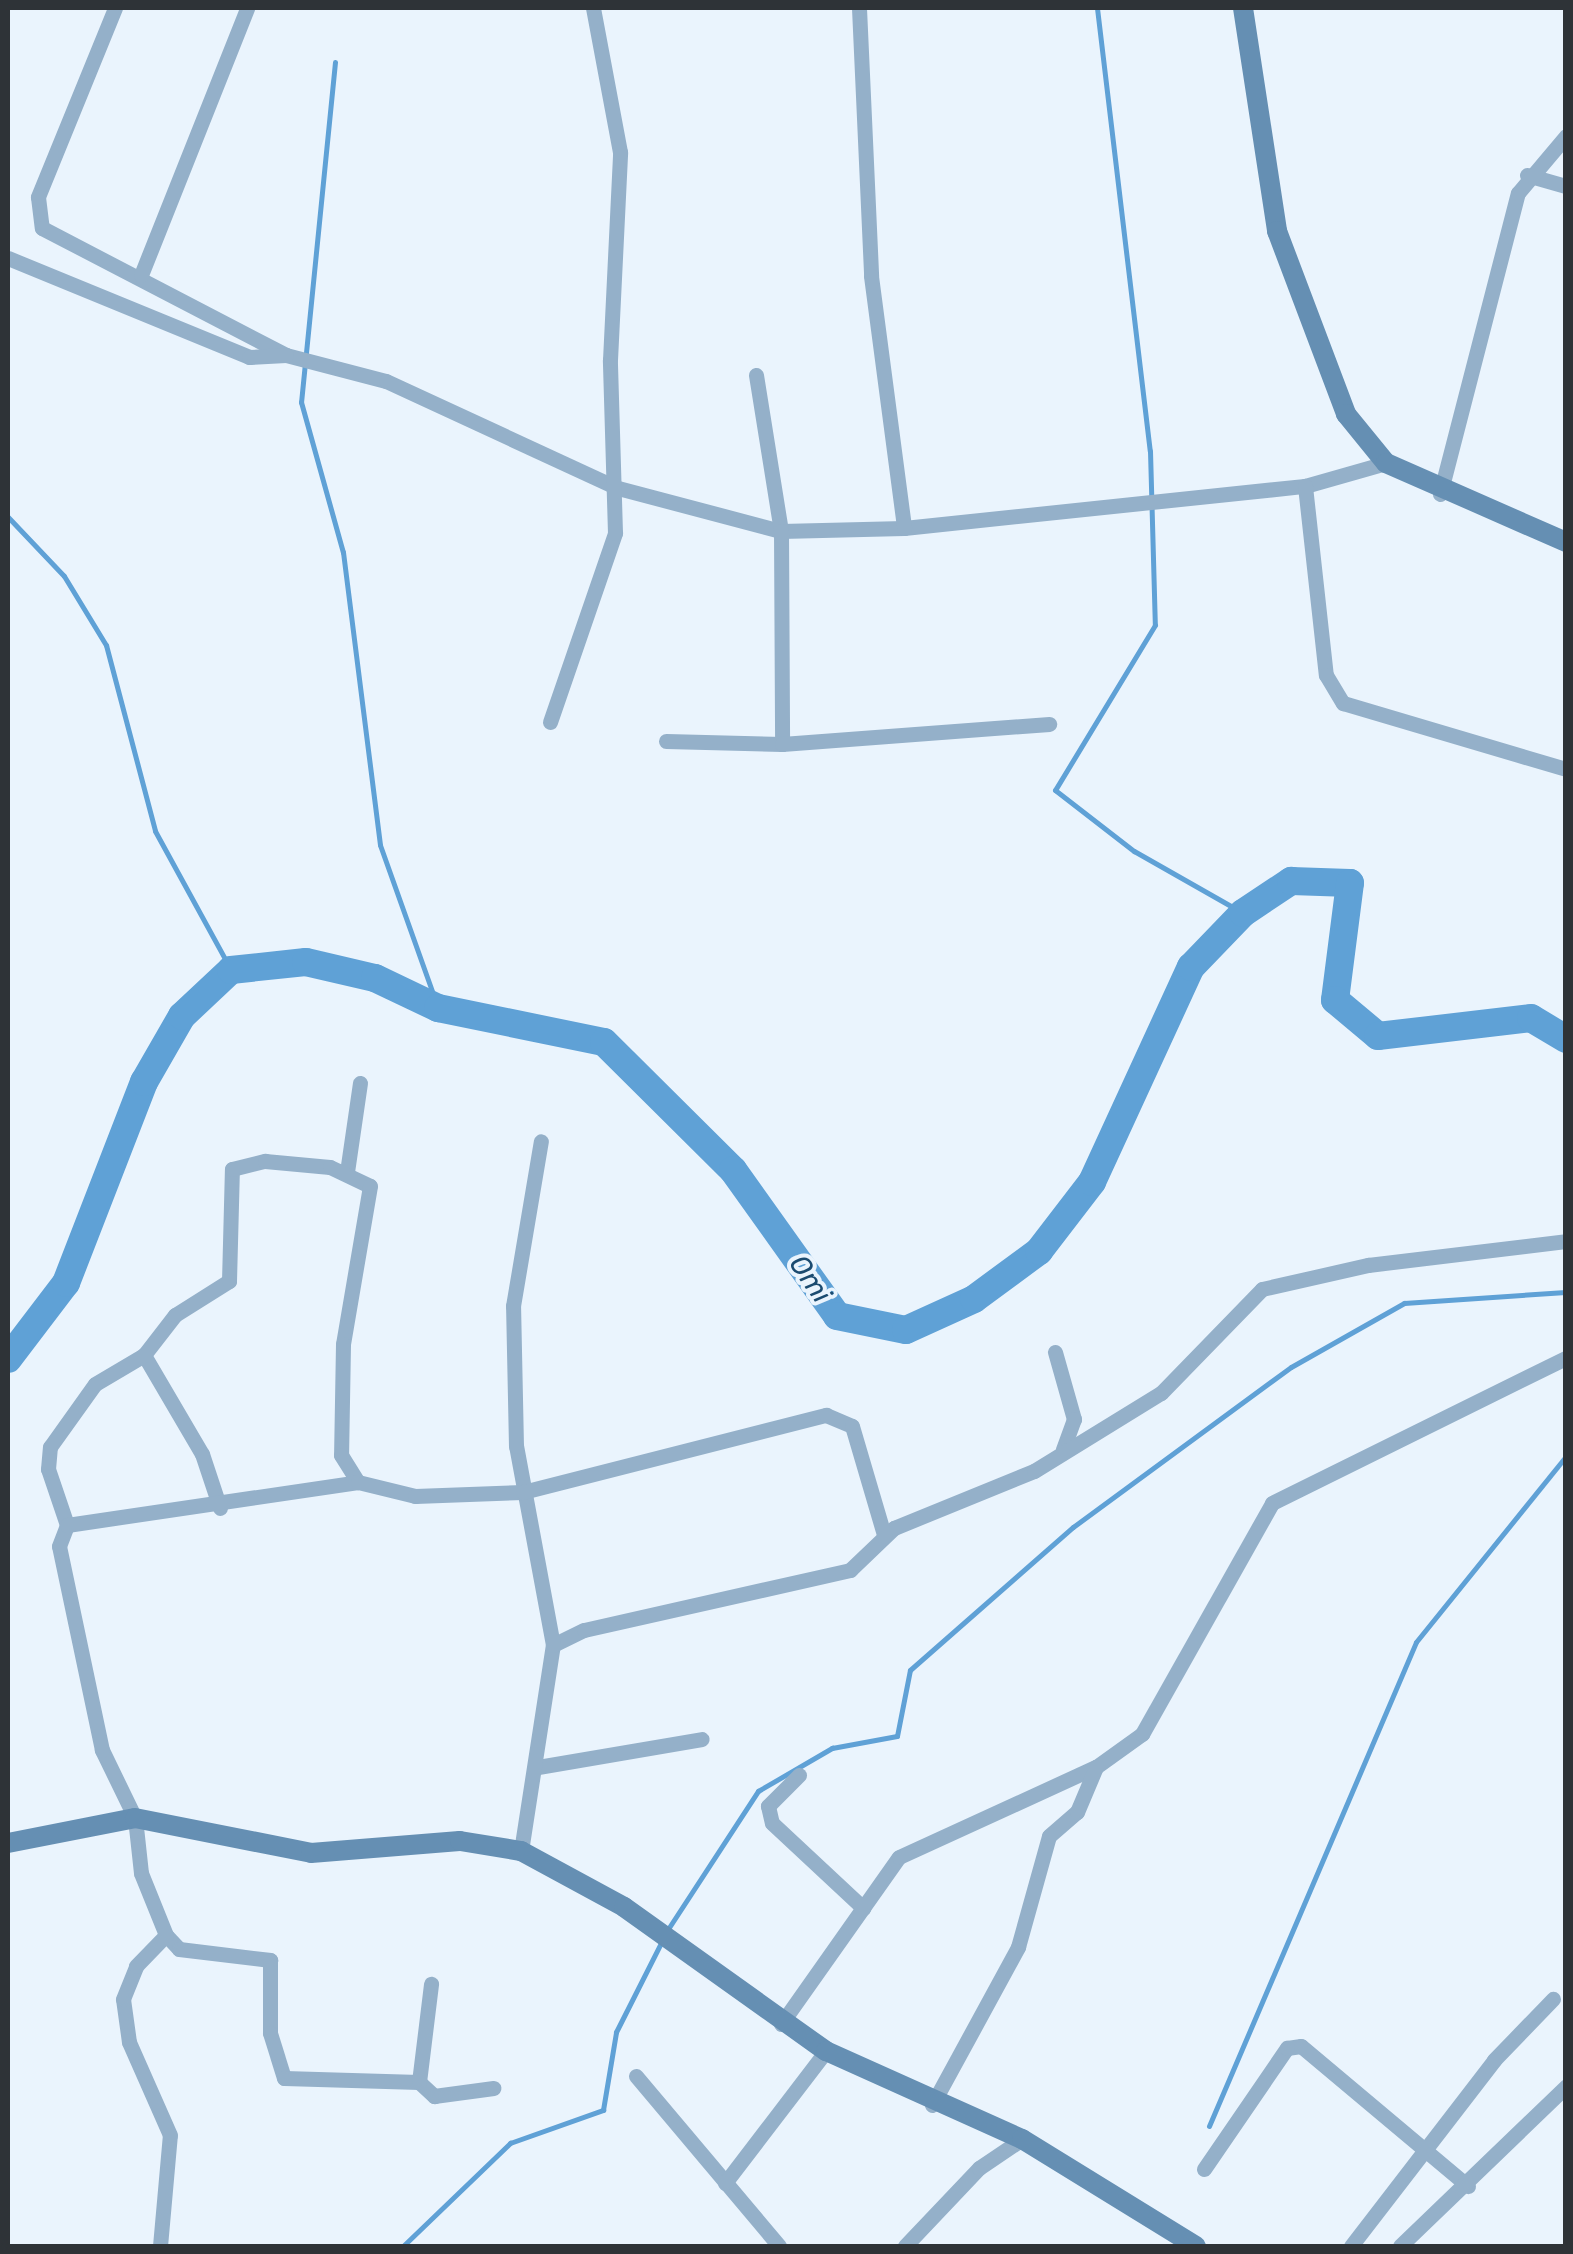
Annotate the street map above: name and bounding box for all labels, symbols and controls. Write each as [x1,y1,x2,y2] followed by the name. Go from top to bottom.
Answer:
[782,1249,838,1309] water label: Omi

